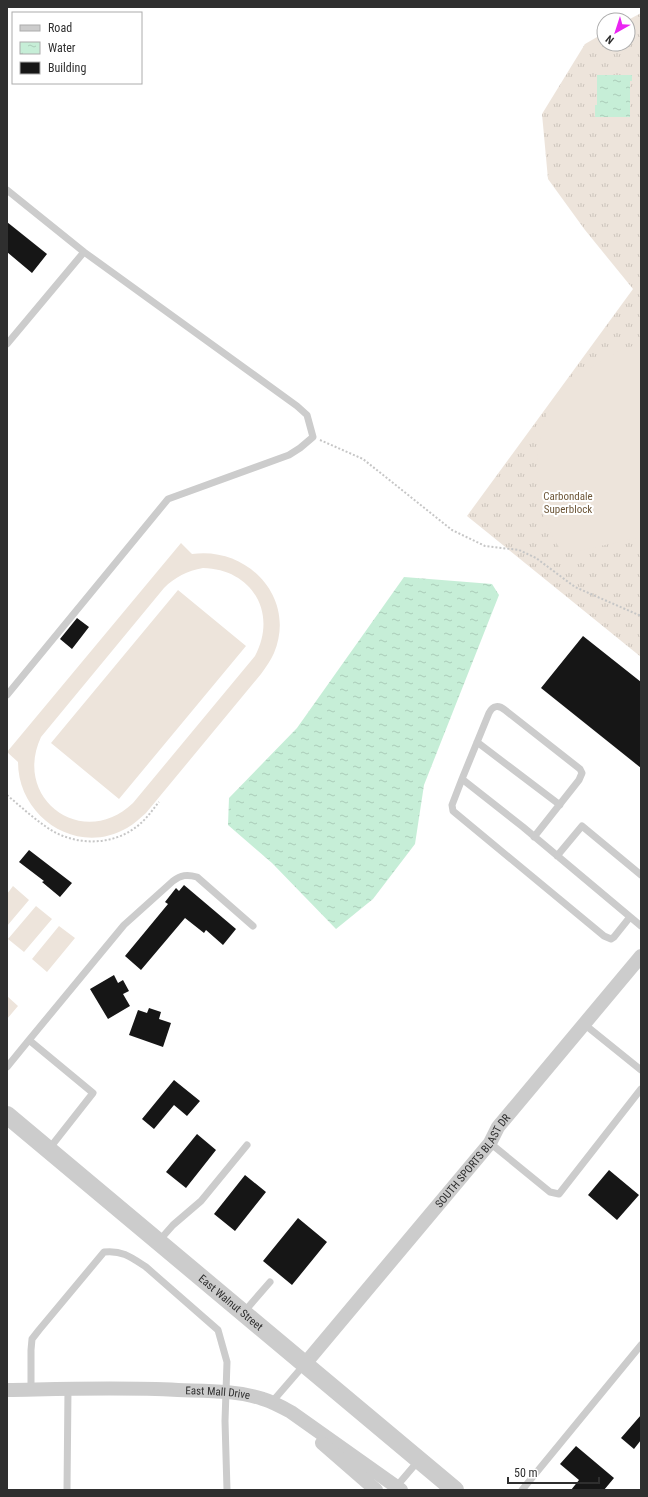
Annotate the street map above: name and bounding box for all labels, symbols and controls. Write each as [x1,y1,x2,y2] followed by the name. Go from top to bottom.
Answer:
[12,12,142,84] legend
[596,12,636,52] north arrow
[48,21,72,35] text: Road
[603,32,617,47] text: N
[48,41,76,55] text: Water
[48,61,86,75] text: Building
[543,490,593,516] park label: Carbondale Superblock
[432,1111,513,1210] street label: SOUTH SPORTS BLAST DR
[196,1272,266,1333] street label: East Walnut Street
[185,1384,251,1402] street label: East Mall Drive
[508,1459,599,1485] scale bar
[514,1466,538,1480] text: 50 m

